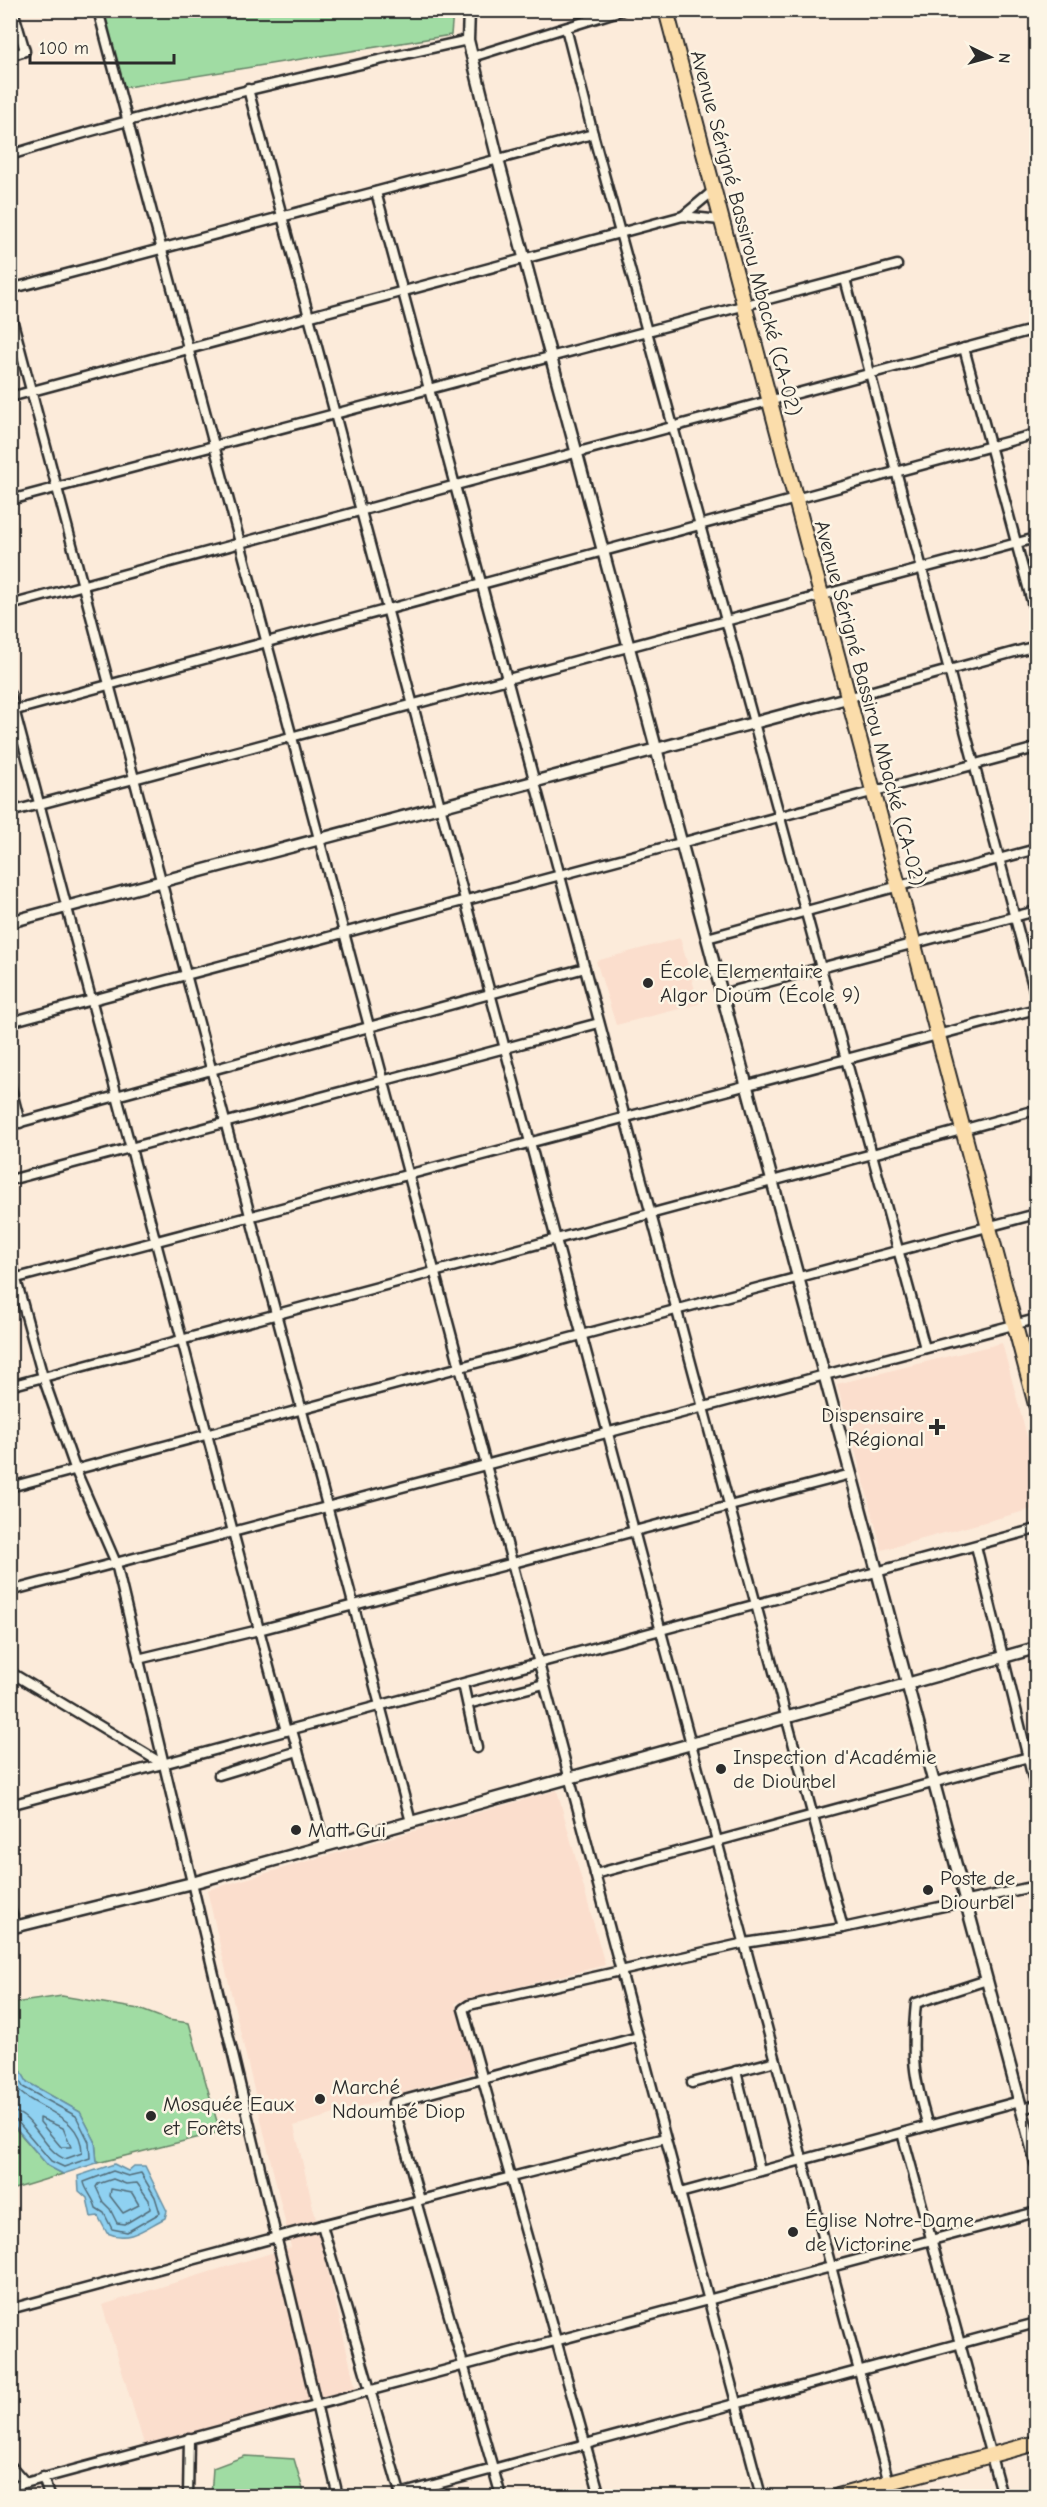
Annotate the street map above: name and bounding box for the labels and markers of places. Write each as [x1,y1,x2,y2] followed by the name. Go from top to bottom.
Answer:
[660,959,860,1007] place label: École Elementaire Algor Dioum (École 9)
[641,976,655,990] marker: École Elementaire Algor Dioum (École 9)
[821,1403,924,1451] place label: Dispensaire Régional
[928,1418,946,1436] marker: Dispensaire Régional
[733,1745,937,1793] place label: Inspection d'Académie de Diourbel
[714,1762,728,1776] marker: Inspection d'Académie de Diourbel
[308,1818,386,1842] place label: Matt Gui
[289,1823,303,1837] marker: Matt Gui
[940,1866,1015,1914] place label: Poste de Diourbel
[921,1883,935,1897] marker: Poste de Diourbel
[332,2075,465,2123] place label: Marché Ndoumbé Diop
[163,2092,294,2140] place label: Mosquée Eaux et Forêts
[313,2092,327,2106] marker: Marché Ndoumbé Diop
[144,2109,158,2123] marker: Mosquée Eaux et Forêts
[805,2208,974,2256] place label: Église Notre-Dame de Victorine
[786,2225,800,2239] marker: Église Notre-Dame de Victorine

